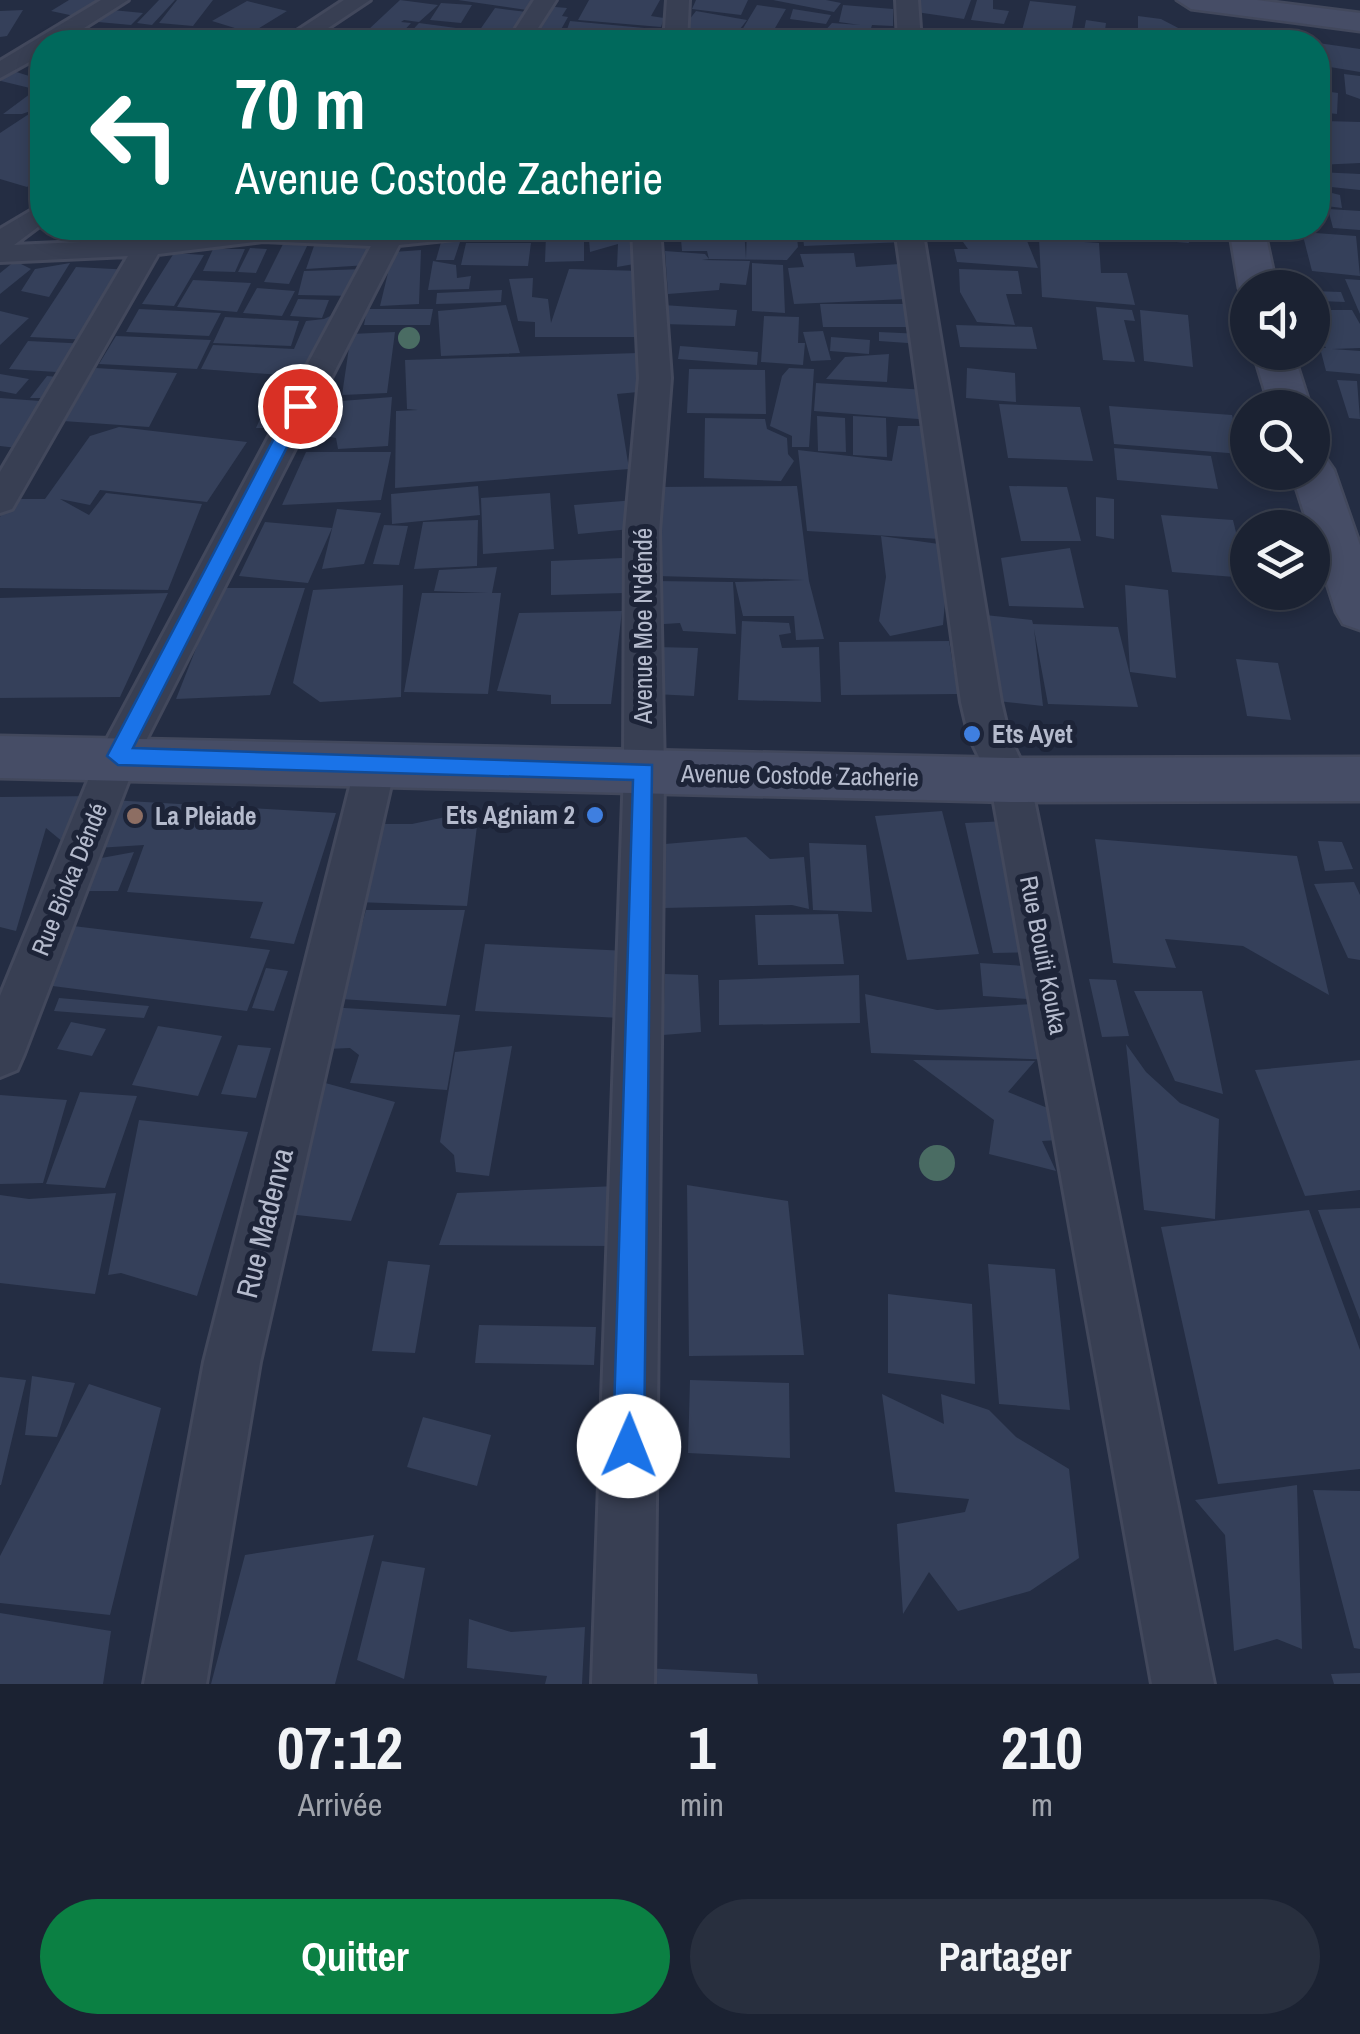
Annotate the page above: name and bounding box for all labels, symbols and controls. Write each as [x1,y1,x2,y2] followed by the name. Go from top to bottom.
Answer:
[235,57,366,151] text: 70 m
[70,70,200,200] icon: left
[235,147,663,208] text: Avenue Costode Zacherie
[1230,270,1330,610] map controls
[1230,270,1330,370] button: sound
[258,364,343,449] pin
[273,379,328,434] icon: arrive
[1230,390,1330,490] button: search
[1230,510,1330,610] button: layers
[626,528,660,725] street label: Avenue Moe N'déndé
[992,717,1073,751] place label: Ets Ayet
[961,723,983,745] marker: Ets Ayet
[680,756,919,794] street label: Avenue Costode Zacherie
[23,798,115,960] street label: Rue Bioka Déndé
[446,798,575,832] place label: Ets Agniam 2
[155,799,256,833] place label: La Pleiade
[584,804,606,826] marker: Ets Agniam 2
[124,805,146,827] marker: La Pleiade
[1012,873,1076,1038] street label: Rue Bouiti Kouka
[226,1143,302,1302] street label: Rue Madenva
[577,1394,681,1498] position arrow
[277,1707,403,1788] text: 07:12
[688,1707,716,1788] text: 1
[1001,1707,1083,1788] text: 210
[298,1783,382,1826] text: Arrivée
[680,1783,724,1826] text: min
[1031,1783,1053,1826] text: m
[40,1899,670,2014] button: Quitter
[690,1899,1320,2014] button: Partager

